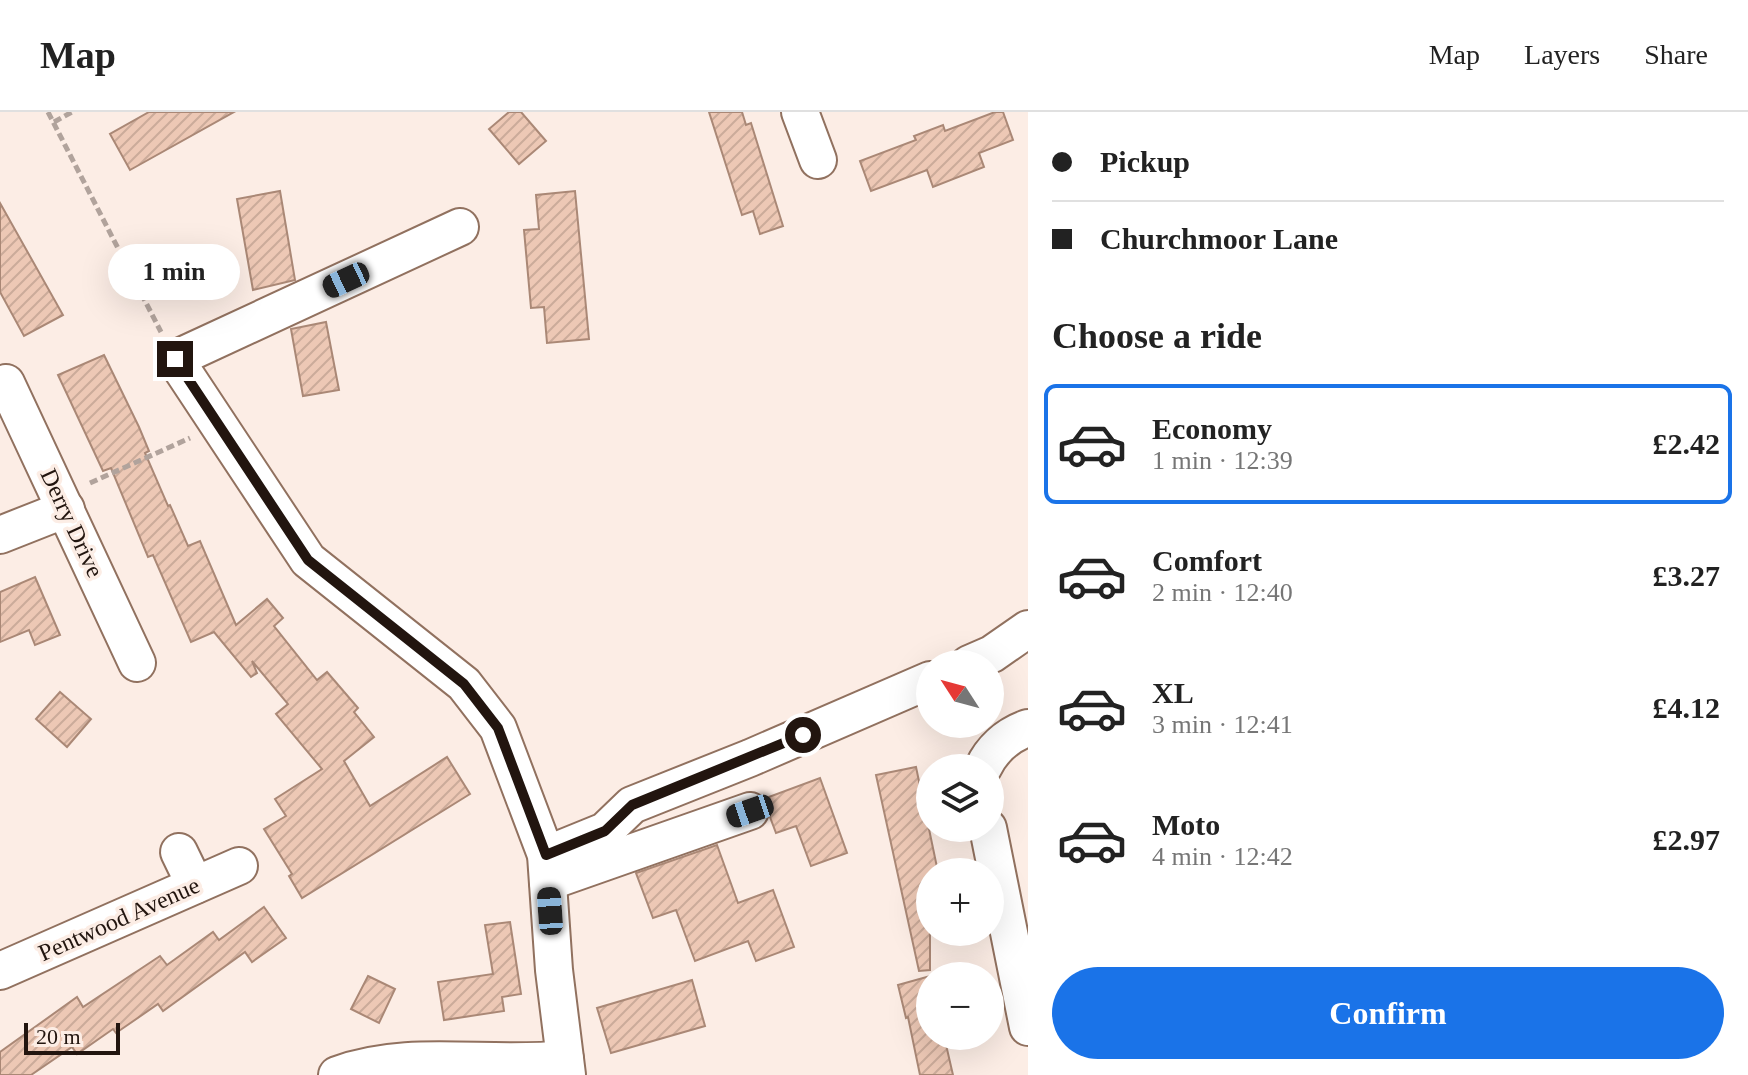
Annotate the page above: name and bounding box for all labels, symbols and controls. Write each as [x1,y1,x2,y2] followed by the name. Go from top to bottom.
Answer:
[40,34,116,76] text: Map
[1429,39,1480,70] text: Map
[1524,39,1600,70] text: Layers
[1644,39,1708,70] text: Share
[1100,145,1190,178] text: Pickup
[1100,222,1338,255] text: Churchmoor Lane
[109,243,241,299] callout: 1 min
[143,257,205,286] text: 1 min
[319,259,373,301] car
[1052,316,1262,356] text: Choose a ride
[157,341,193,377] route end
[1056,408,1128,480] icon: car
[1152,412,1272,445] text: Economy
[1653,427,1720,460] text: £2.42
[1152,446,1293,475] text: 1 min · 12:39
[36,465,108,581] street label: Derry Drive
[1056,540,1128,612] icon: car
[1152,544,1262,577] text: Comfort
[1653,559,1720,592] text: £3.27
[1152,578,1293,607] text: 2 min · 12:40
[916,650,1004,738] north arrow
[916,650,1004,1050] map controls
[1056,672,1128,744] icon: car
[1152,676,1194,709] text: XL
[1653,691,1720,724] text: £4.12
[1152,710,1293,739] text: 3 min · 12:41
[785,717,821,753] route start
[916,754,1004,842] button: layers
[723,792,777,830] car
[1056,804,1128,876] icon: car
[1152,808,1220,841] text: Moto
[1653,823,1720,856] text: £2.97
[1152,842,1293,871] text: 4 min · 12:42
[916,858,1004,946] button: +
[34,872,204,966] street label: Pentwood Avenue
[536,886,564,936] car
[916,962,1004,1050] button: −
[1052,967,1724,1059] button: Confirm
[24,1019,120,1055] scale bar
[36,1024,81,1049] text: 20 m

